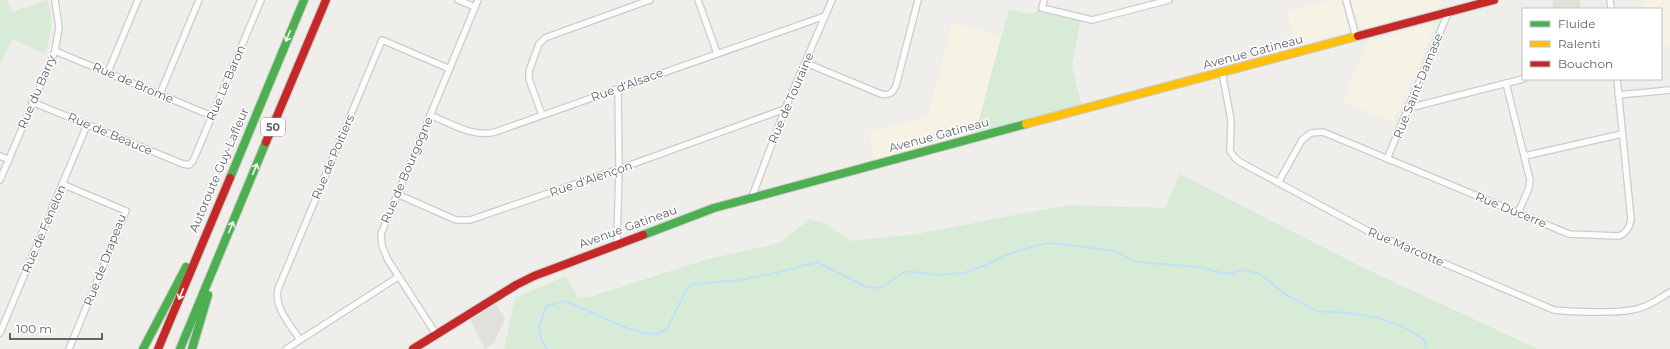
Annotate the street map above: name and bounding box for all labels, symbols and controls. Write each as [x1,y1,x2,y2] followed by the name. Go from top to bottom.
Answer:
[1522,8,1662,80] legend
[1558,16,1596,31] text: Fluide
[284,29,292,41] one-way arrow
[1201,31,1305,72] street label: Avenue Gatineau
[1390,31,1446,141] street label: Rue Saint-Damase
[1558,36,1600,51] text: Ralenti
[203,43,248,123] street label: Rue Le Baron
[765,50,816,146] street label: Rue de Touraine
[14,52,59,131] street label: Rue du Barry
[1558,56,1613,71] text: Bouchon
[90,59,176,106] street label: Rue de Brome
[589,65,665,105] street label: Rue d'Alsace
[185,105,252,234] street label: Autoroute Guy-Lafleur
[65,109,155,158] street label: Rue de Beauce
[308,112,357,202] street label: Rue de Poitiers
[377,114,436,225] street label: Rue de Bourgogne
[887,114,991,155] street label: Avenue Gatineau
[261,118,285,136] road number: 50
[547,157,634,200] street label: Rue d'Alençon
[252,164,259,176] one-way arrow
[18,182,69,275] street label: Rue de Fénelon
[1473,188,1549,231] street label: Rue Ducerre
[577,202,679,251] street label: Avenue Gatineau
[80,212,129,308] street label: Rue de Drapeau
[227,222,235,234] one-way arrow
[1366,224,1446,269] street label: Rue Marcotte
[176,288,184,300] one-way arrow
[10,315,102,341] scale bar
[16,321,52,336] text: 100 m

